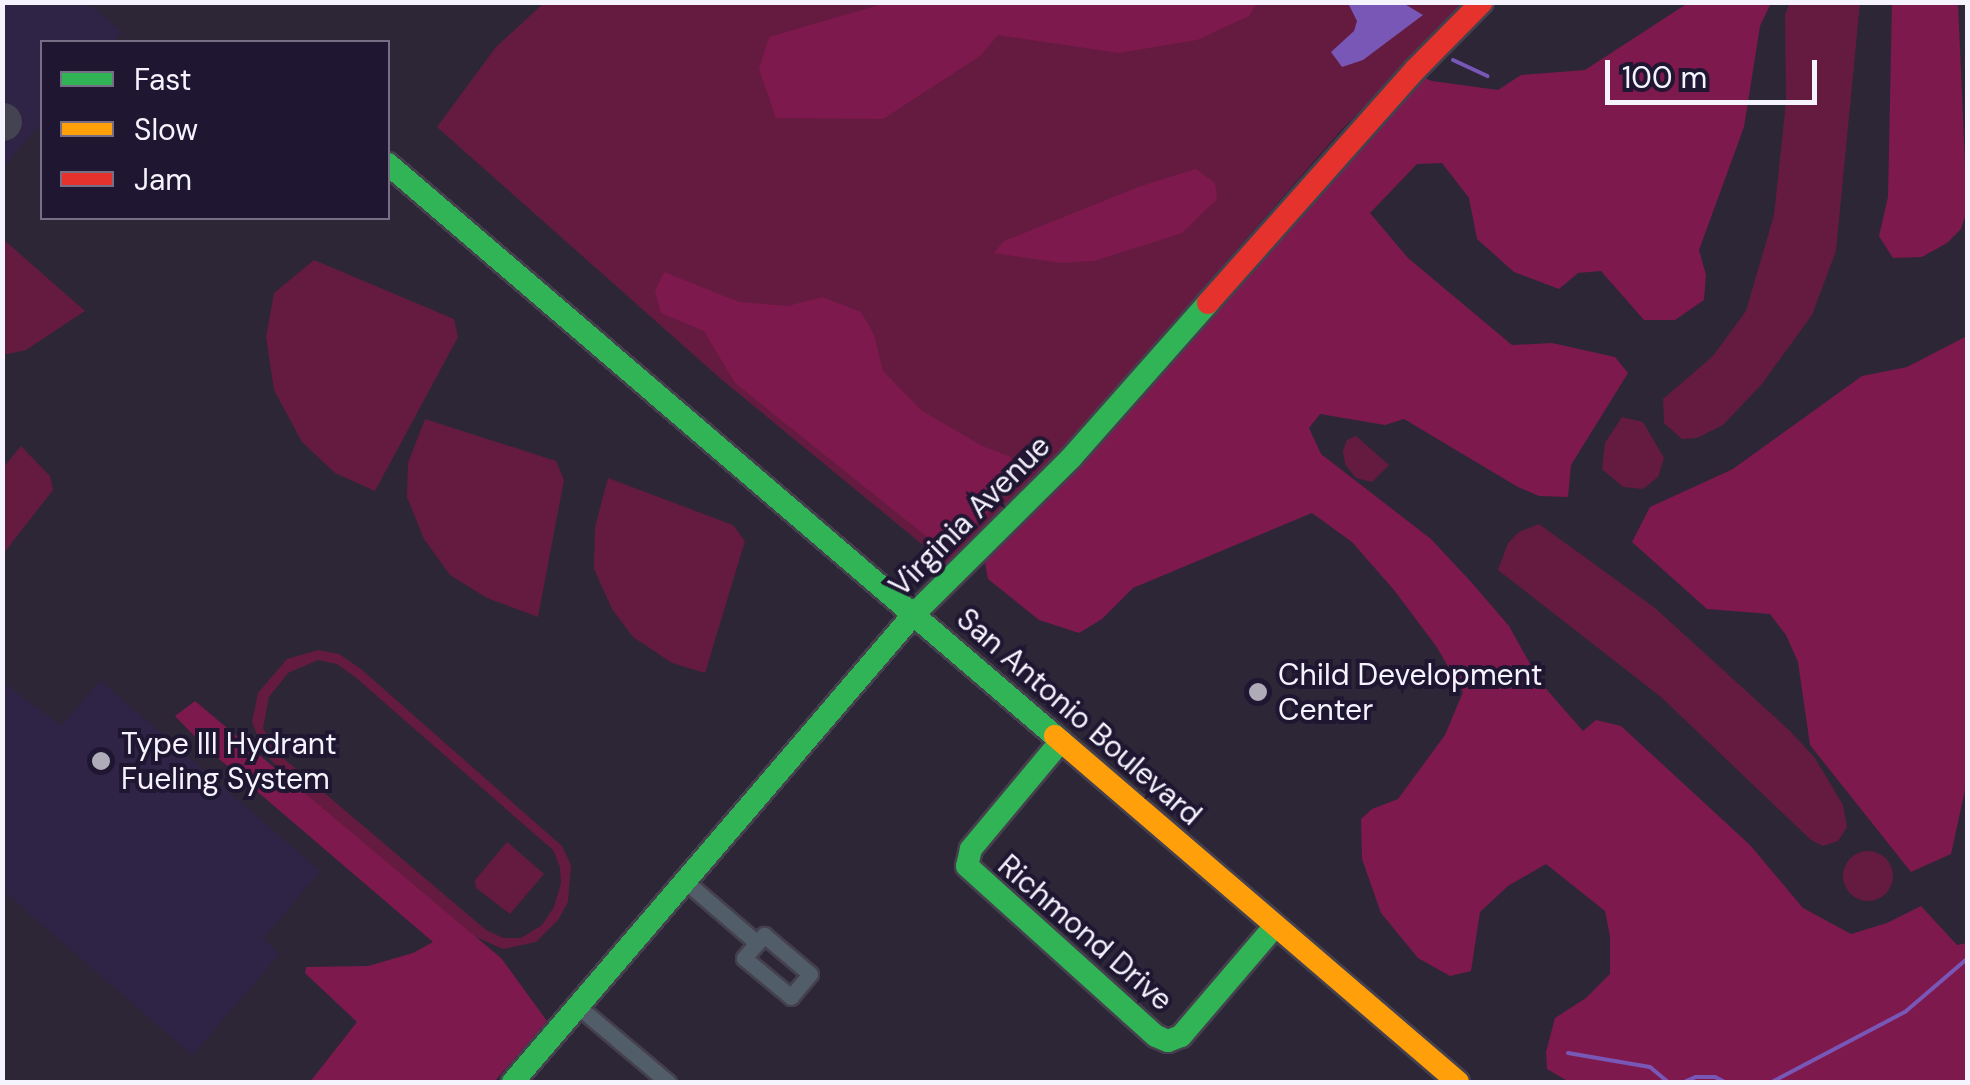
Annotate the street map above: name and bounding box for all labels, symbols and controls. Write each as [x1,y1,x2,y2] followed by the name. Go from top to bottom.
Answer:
[40,40,390,220] legend
[1610,40,1822,102] scale bar
[1622,58,1707,97] text: 100 m
[134,60,192,99] text: Fast
[134,110,198,149] text: Slow
[134,160,192,199] text: Jam
[882,428,1058,604] street label: Virginia Avenue
[949,601,1209,833] street label: San Antonio Boulevard
[1278,657,1543,728] place label: Child Development Center
[1247,681,1269,703] marker: Child Development Center
[121,726,337,796] place label: Type III Hydrant Fueling System
[90,750,112,772] marker: Type III Hydrant Fueling System
[991,848,1179,1018] street label: Richmond Drive

